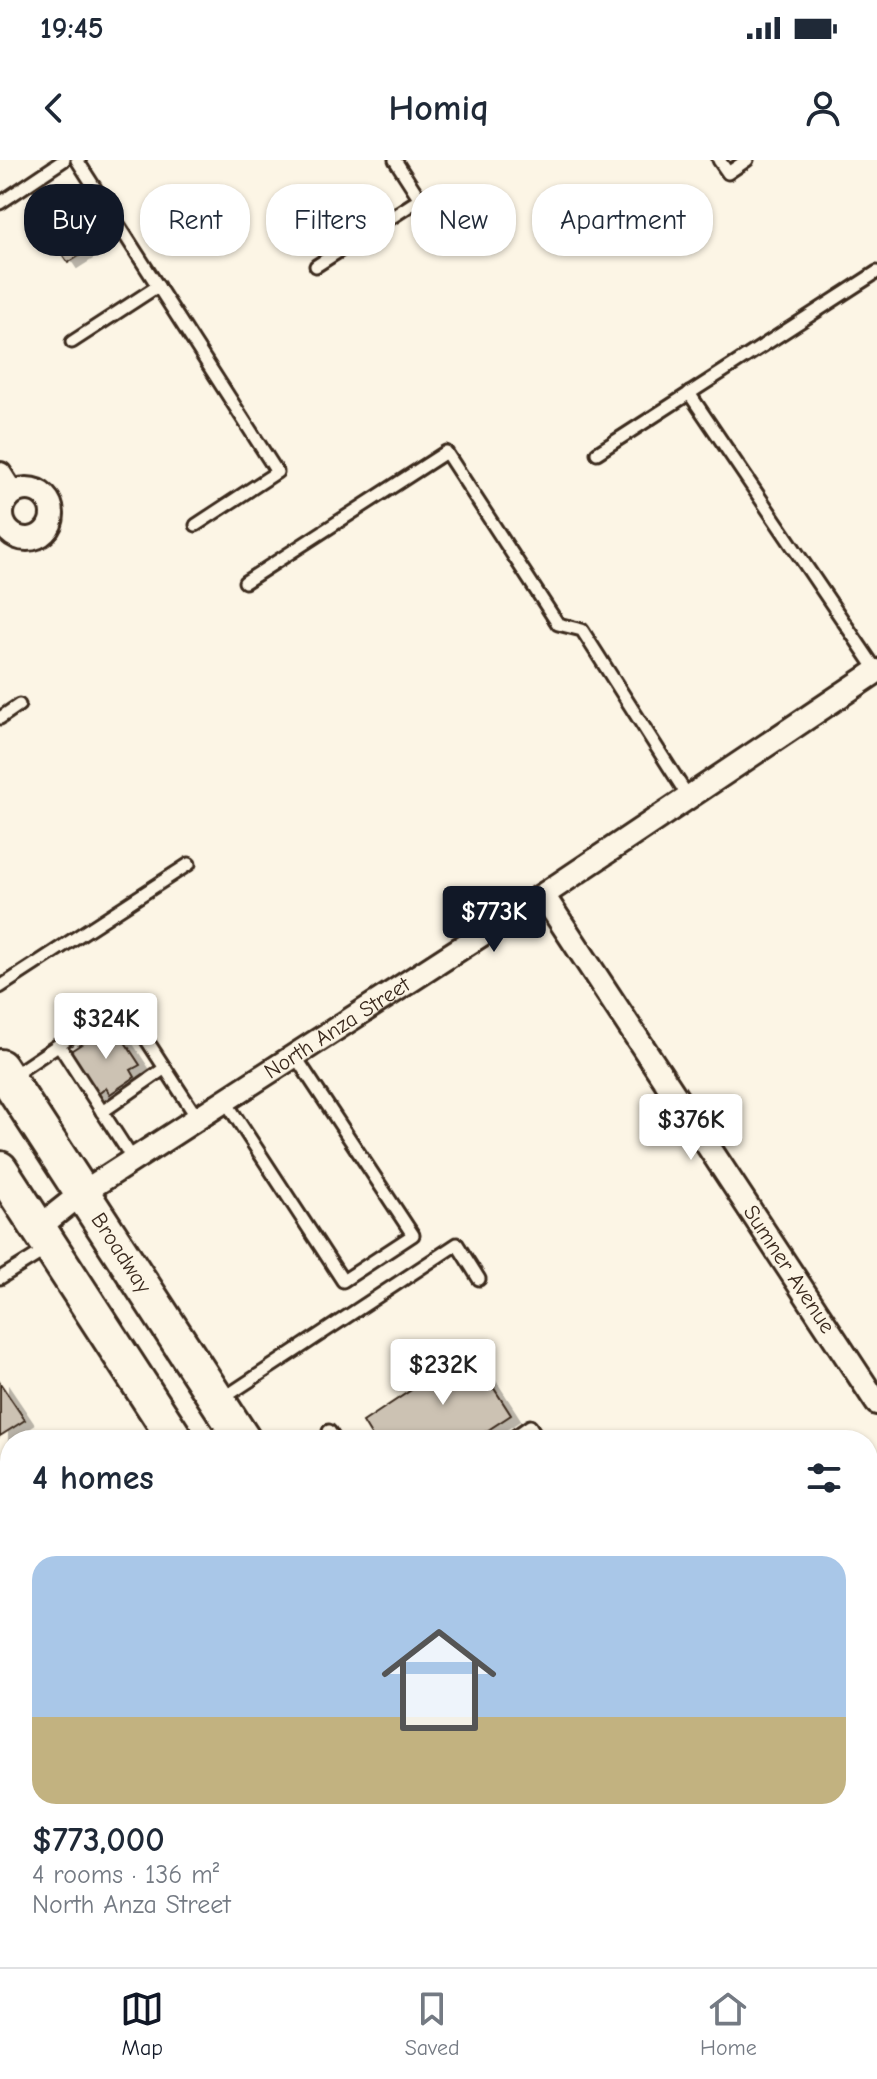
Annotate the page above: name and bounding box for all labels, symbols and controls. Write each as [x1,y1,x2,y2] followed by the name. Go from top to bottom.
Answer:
[40,11,104,46] text: 19:45
[32,86,76,130] icon: back
[801,86,845,130] icon: person
[388,88,489,129] text: Homiq
[24,184,124,256] chip: Buy
[140,184,250,256] chip: Rent
[266,184,395,256] chip: Filters
[411,184,516,256] chip: New
[532,184,713,256] chip: Apartment
[438,886,550,954] pin: $773K
[461,897,527,927] text: $773K
[259,971,415,1085] street label: North Anza Street
[50,993,162,1061] pin: $324K
[72,1004,140,1034] text: $324K
[635,1094,747,1162] pin: $376K
[657,1105,725,1135] text: $376K
[738,1200,841,1338] street label: Sumner Avenue
[86,1208,157,1298] street label: Broadway
[387,1339,499,1407] pin: $232K
[408,1350,478,1380] text: $232K
[802,1456,846,1500] icon: filters
[32,1458,154,1498] text: 4 homes
[367,1608,511,1752] icon: home
[32,1820,165,1860] text: $773,000
[32,1860,219,1890] text: 4 rooms · 136 m²
[32,1890,231,1920] text: North Anza Street
[120,1987,164,2061] tab: Map
[405,1987,460,2061] tab: Saved
[700,1987,757,2061] tab: Home

